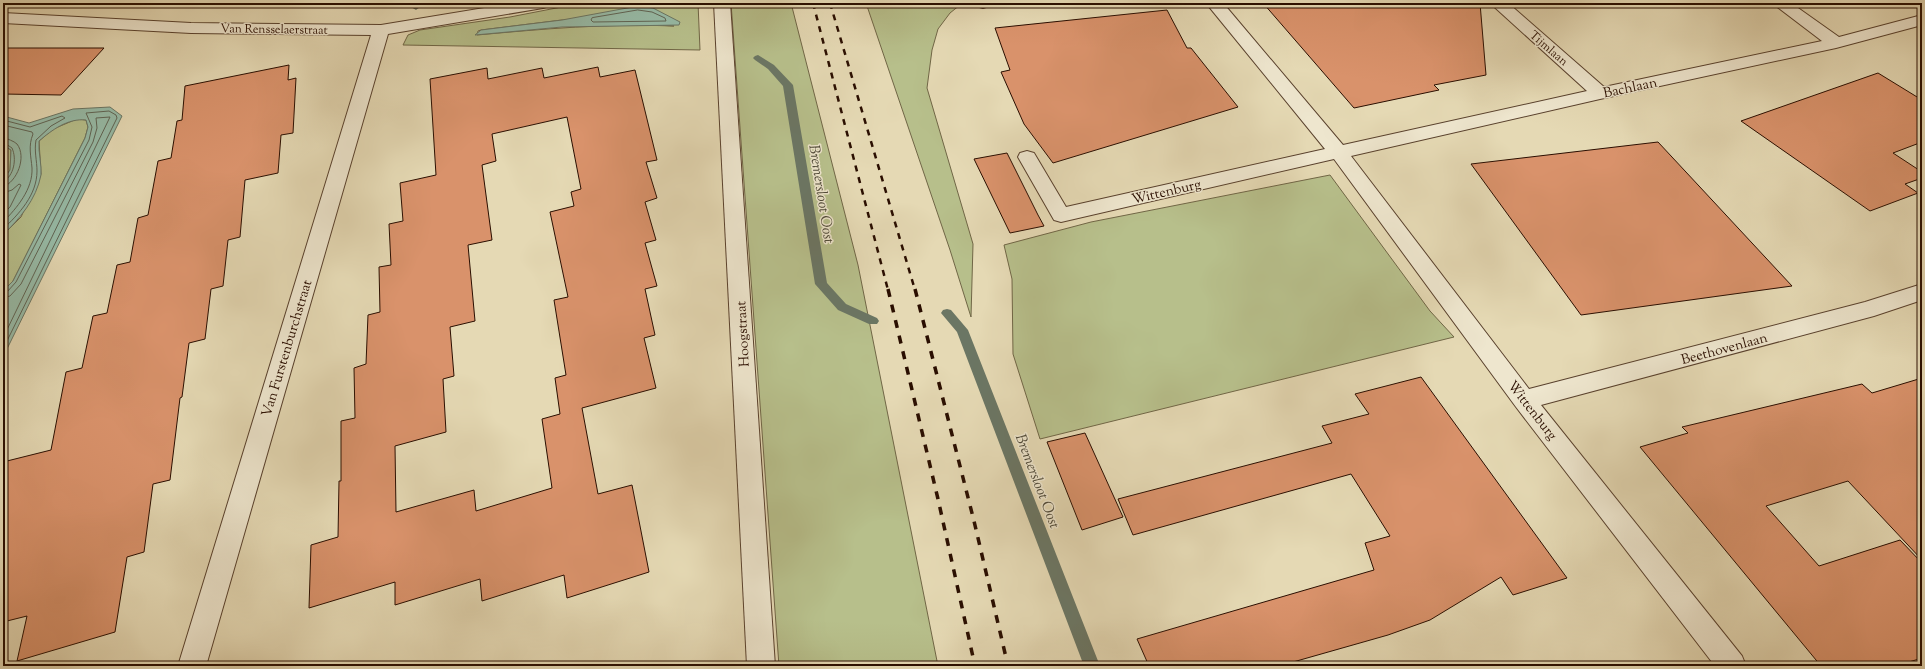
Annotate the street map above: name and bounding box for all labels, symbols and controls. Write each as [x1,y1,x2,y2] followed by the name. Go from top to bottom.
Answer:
[220,20,328,40] street label: Van Rensselaerstraat
[1525,27,1572,71] street label: Tijmlaan
[1602,73,1659,104] street label: Bachlaan
[802,143,839,246] water label: Bremersloot Oost
[1130,175,1203,211] street label: Wittenburg
[258,277,318,420] street label: Van Furstenburchstraat
[732,300,756,368] street label: Hoogstraat
[1679,329,1770,371] street label: Beethovenlaan
[1502,377,1561,445] street label: Wittenburg
[1009,431,1064,532] water label: Bremersloot Oost

